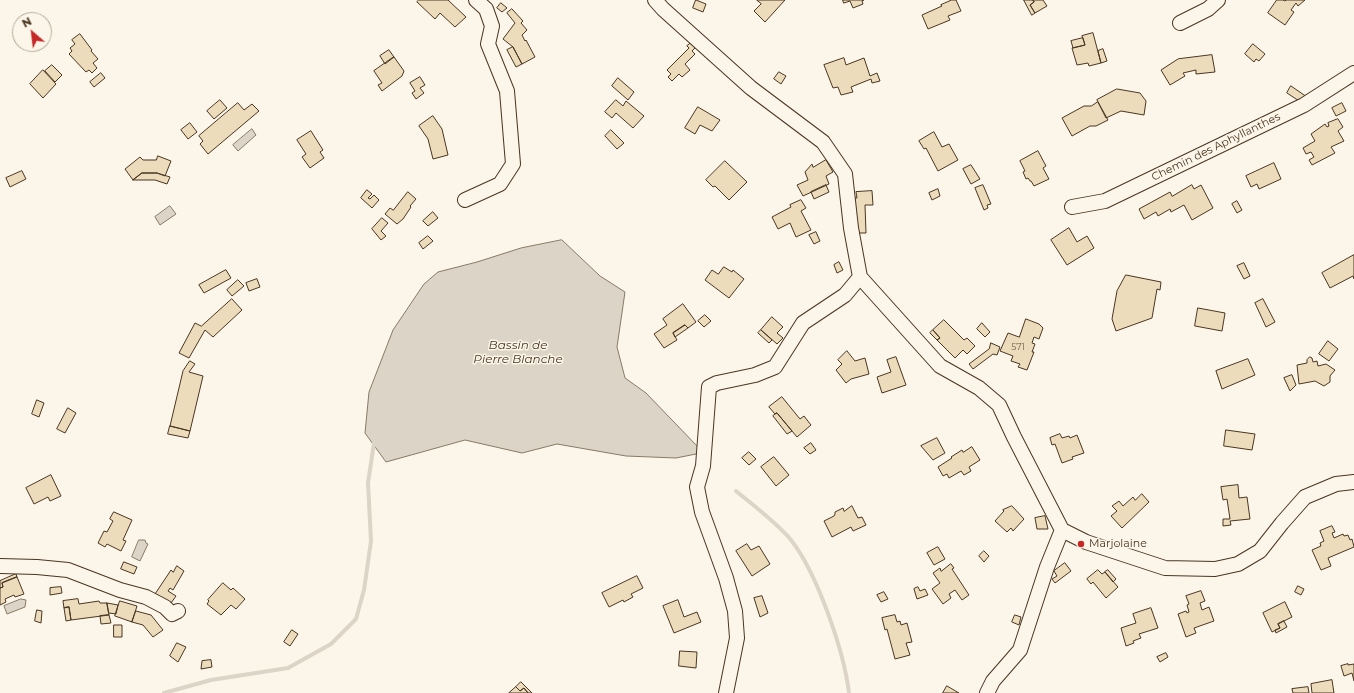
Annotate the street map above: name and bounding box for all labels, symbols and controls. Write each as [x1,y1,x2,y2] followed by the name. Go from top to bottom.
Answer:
[12,12,52,52] north arrow
[20,14,34,31] text: N
[1150,110,1282,184] street label: Chemin des Aphyllanthes
[473,338,563,366] water label: Bassin de Pierre Blanche
[1011,342,1025,352] house number: 571
[1089,537,1147,551] place label: Marjolaine
[1076,539,1086,549] marker: Marjolaine

